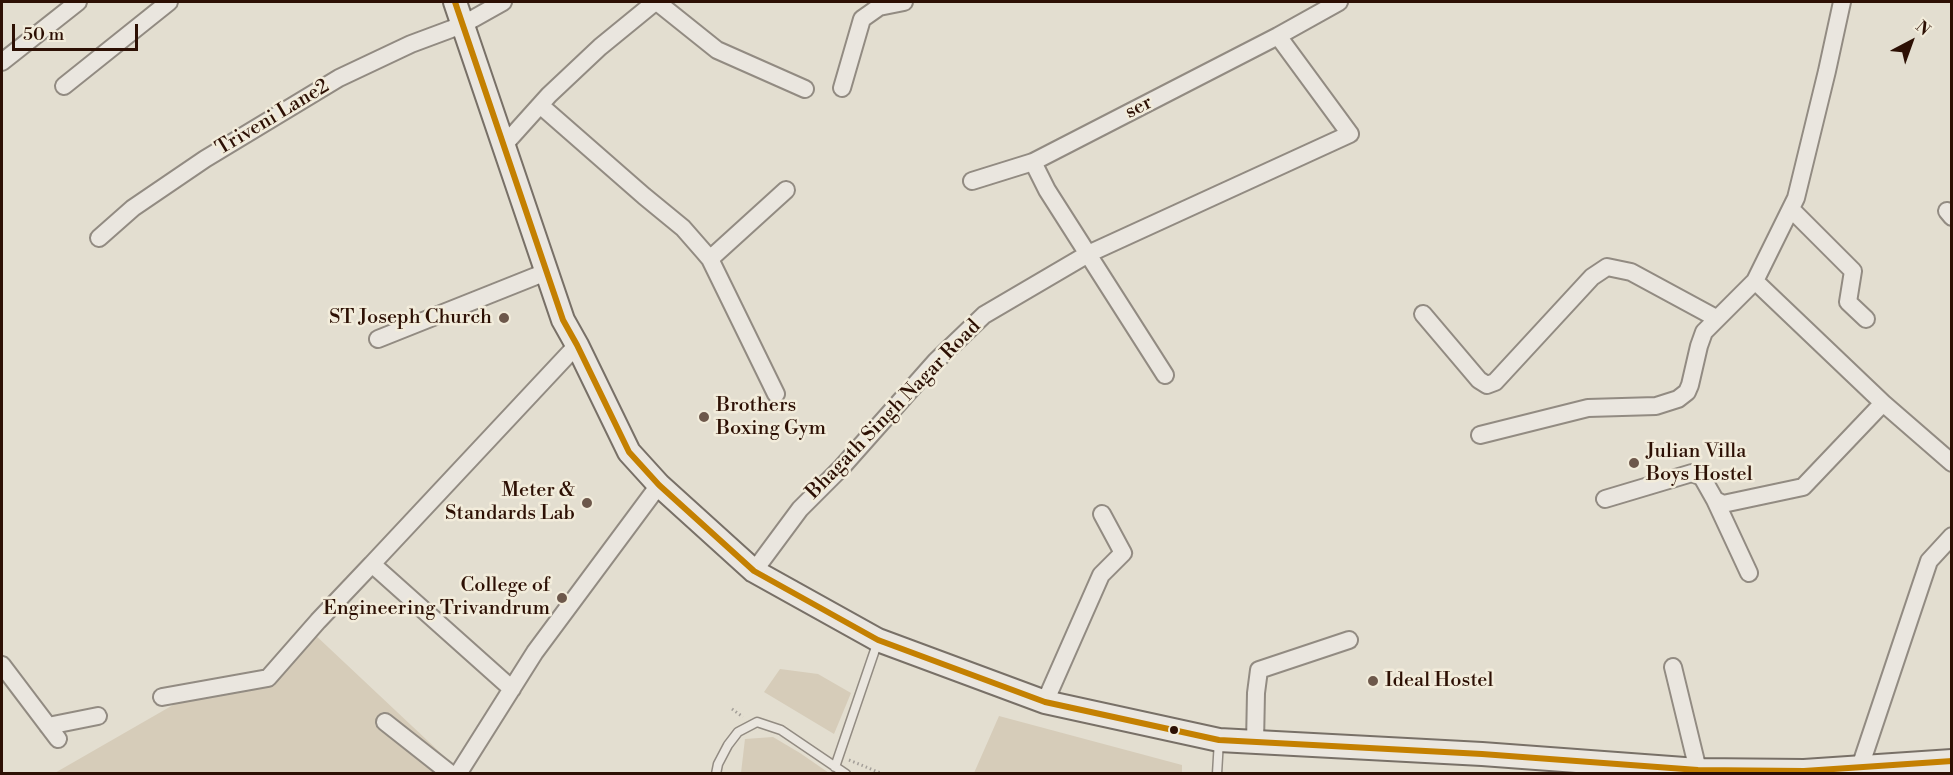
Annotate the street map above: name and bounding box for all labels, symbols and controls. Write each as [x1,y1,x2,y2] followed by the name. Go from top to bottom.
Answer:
[15,12,141,50] scale bar
[1881,12,1941,72] north arrow
[1911,17,1934,40] text: N
[23,23,64,46] text: 50 m
[212,75,334,161] street label: Triveni Lane2
[1121,91,1157,125] street label: ser
[329,306,492,330] place label: ST Joseph Church
[497,311,511,325] marker: ST Joseph Church
[802,315,986,505] street label: Bhagath Singh Nagar Road
[716,394,826,441] place label: Brothers Boxing Gym
[697,410,711,424] marker: Brothers Boxing Gym
[1646,440,1753,487] place label: Julian Villa Boys Hostel
[1627,456,1641,470] marker: Julian Villa Boys Hostel
[445,479,575,526] place label: Meter & Standards Lab
[580,496,594,510] marker: Meter & Standards Lab
[323,574,550,621] place label: College of Engineering Trivandrum
[555,591,569,605] marker: College of Engineering Trivandrum
[1385,669,1493,693] place label: Ideal Hostel
[1366,674,1380,688] marker: Ideal Hostel
[1168,724,1180,736] unlabelled marker

